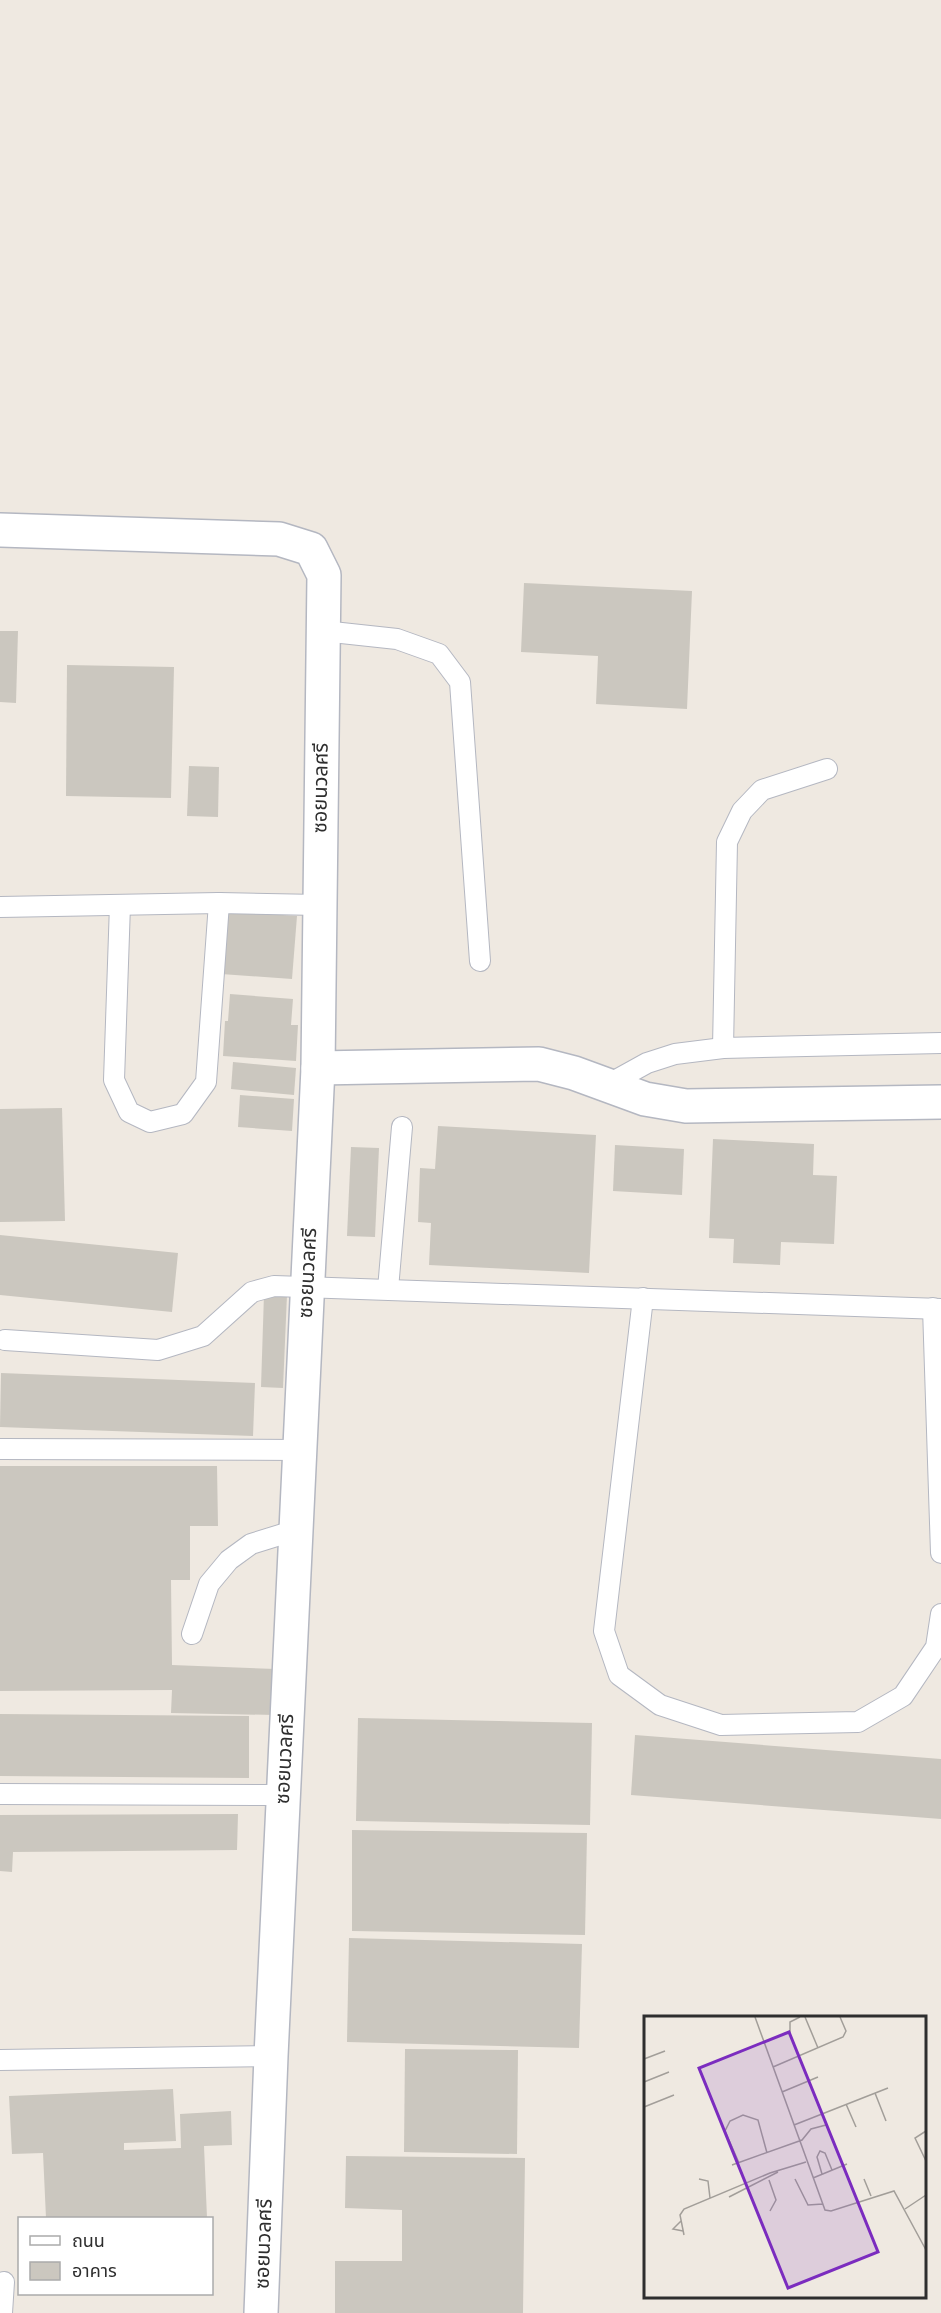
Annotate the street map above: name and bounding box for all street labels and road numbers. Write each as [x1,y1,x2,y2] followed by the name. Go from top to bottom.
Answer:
[308,743,334,833] street label: ซอยนวลศรี
[294,1227,322,1319] street label: ซอยนวลศรี
[271,1713,299,1805] street label: ซอยนวลศรี
[250,2198,278,2290] street label: ซอยนวลศรี

